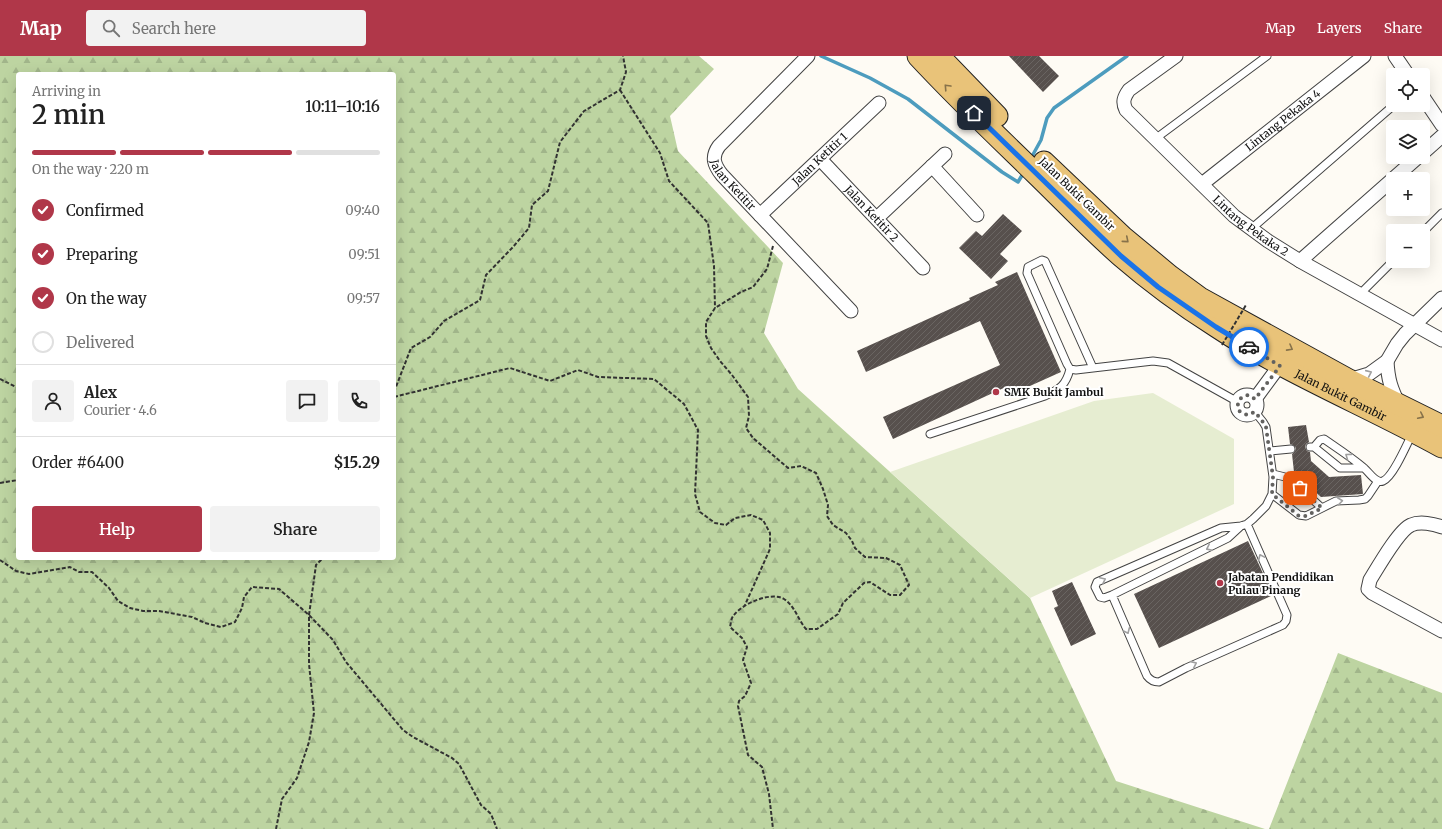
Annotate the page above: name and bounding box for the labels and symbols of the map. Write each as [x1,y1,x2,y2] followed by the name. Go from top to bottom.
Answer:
[944,84,952,92] one-way arrow
[1242,86,1323,154] street label: Lintang Pekaka 4
[957,96,991,130] pin
[788,129,850,189] street label: Jalan Ketitir 1
[1035,153,1118,234] street label: Jalan Bukit Gambir
[707,157,759,213] street label: Jalan Ketitir
[841,182,901,245] street label: Jalan Ketitir 2
[1210,192,1291,259] street label: Lintang Pekaka 2
[1122,235,1129,242] one-way arrow
[1229,327,1269,367] courier
[1286,343,1293,350] one-way arrow
[1292,366,1389,424] street label: Jalan Bukit Gambir
[1365,370,1373,378] one-way arrow
[1004,385,1104,399] place label: SMK Bukit Jambul
[991,387,1001,397] marker: SMK Bukit Jambul
[1417,411,1424,419] one-way arrow
[1345,453,1352,461] one-way arrow
[1283,471,1317,505] pin
[1337,497,1343,506] one-way arrow
[1205,543,1213,551] one-way arrow
[1258,553,1266,561] one-way arrow
[1227,570,1334,597] place label: Jabatan Pendidikan Pulau Pinang
[1099,576,1106,584] one-way arrow
[1215,578,1225,588] marker: Jabatan Pendidikan Pulau Pinang
[1122,626,1130,634] one-way arrow
[1189,661,1197,669] one-way arrow

